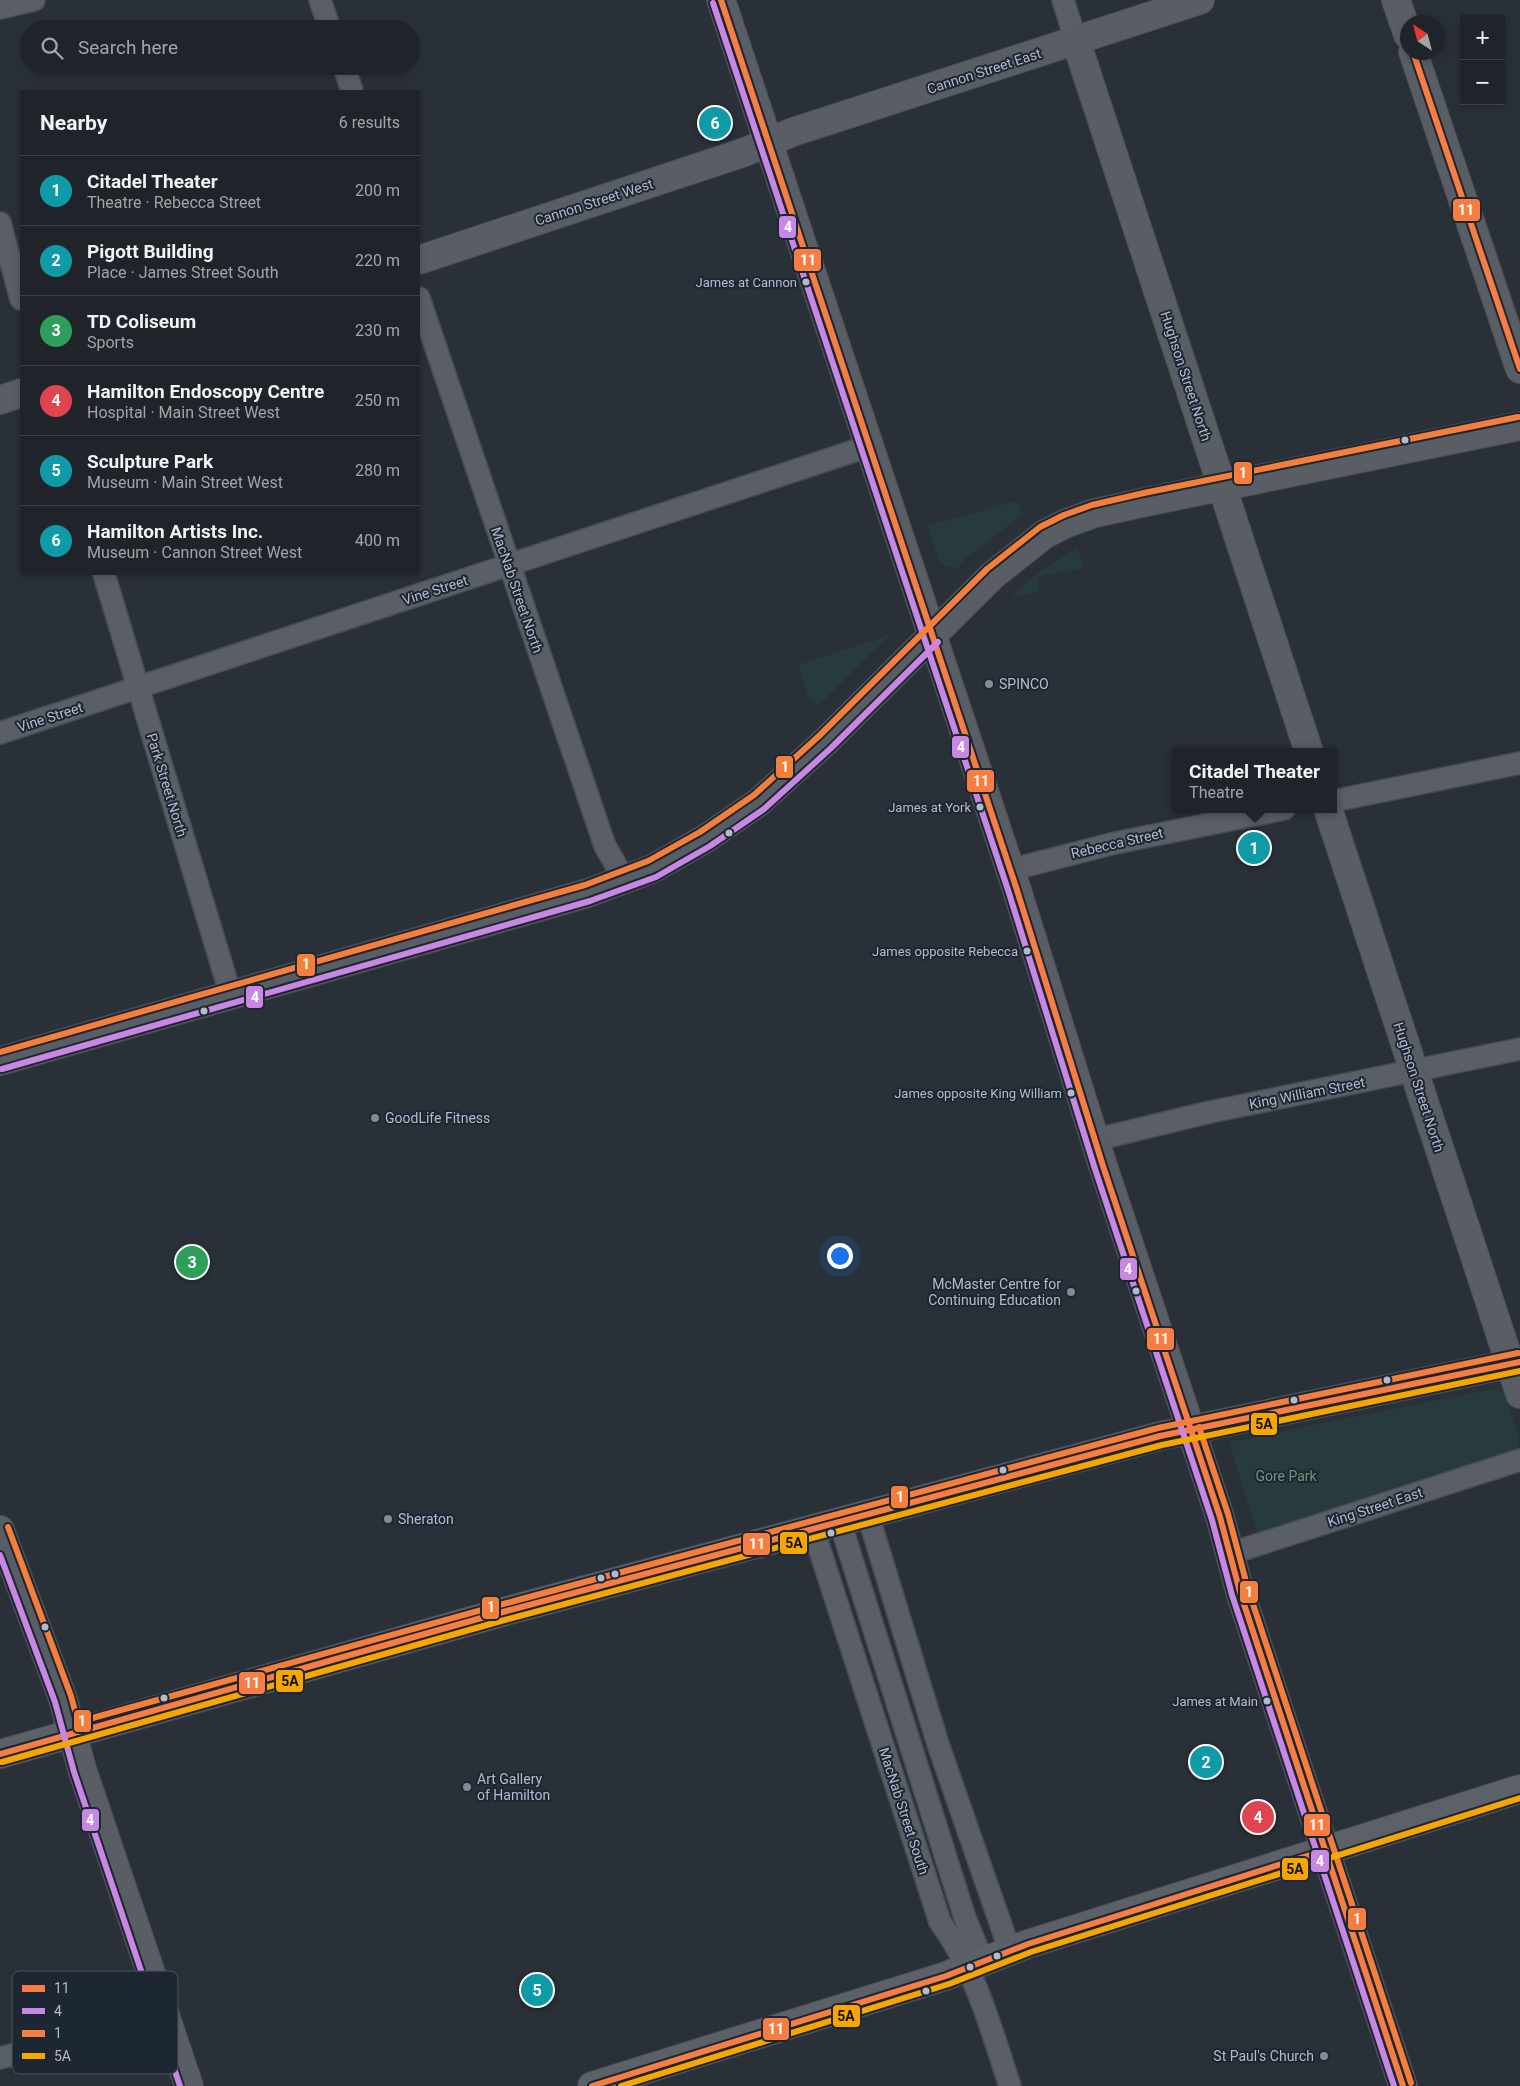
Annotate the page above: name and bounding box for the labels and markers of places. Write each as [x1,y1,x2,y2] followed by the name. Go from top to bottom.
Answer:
[699,104,731,142] pin: 6
[695,275,797,290] place label: James at Cannon
[801,277,811,287] marker: James at Cannon
[1400,435,1410,445] unlabelled marker
[999,676,1049,692] place label: SPINCO
[983,678,995,690] marker: SPINCO
[888,800,971,815] place label: James at York
[975,802,985,812] marker: James at York
[724,828,734,838] unlabelled marker
[1238,829,1270,867] pin: 1
[872,944,1018,959] place label: James opposite Rebecca
[1022,946,1032,956] marker: James opposite Rebecca
[199,1006,209,1016] unlabelled marker
[894,1086,1062,1101] place label: James opposite King William
[1066,1088,1076,1098] marker: James opposite King William
[385,1110,490,1126] place label: GoodLife Fitness
[369,1112,381,1124] marker: GoodLife Fitness
[176,1243,208,1281] pin: 3
[928,1276,1061,1308] place label: McMaster Centre for Continuing Education
[1065,1286,1077,1298] marker: McMaster Centre for Continuing Education
[1131,1286,1141,1296] unlabelled marker
[1382,1375,1392,1385] unlabelled marker
[1289,1395,1299,1405] unlabelled marker
[998,1465,1008,1475] unlabelled marker
[398,1511,454,1527] place label: Sheraton
[382,1513,394,1525] marker: Sheraton
[826,1528,836,1538] unlabelled marker
[610,1569,620,1579] unlabelled marker
[596,1573,606,1583] unlabelled marker
[40,1622,50,1632] unlabelled marker
[159,1693,169,1703] unlabelled marker
[1172,1694,1258,1709] place label: James at Main
[1262,1696,1272,1706] marker: James at Main
[1190,1743,1222,1781] pin: 2
[477,1771,550,1803] place label: Art Gallery of Hamilton
[461,1781,473,1793] marker: Art Gallery of Hamilton
[1242,1798,1274,1836] pin: 4
[992,1951,1002,1961] unlabelled marker
[965,1962,975,1972] unlabelled marker
[521,1971,553,2009] pin: 5
[921,1986,931,1996] unlabelled marker
[1213,2048,1314,2064] place label: St Paul's Church
[1318,2050,1330,2062] marker: St Paul's Church

